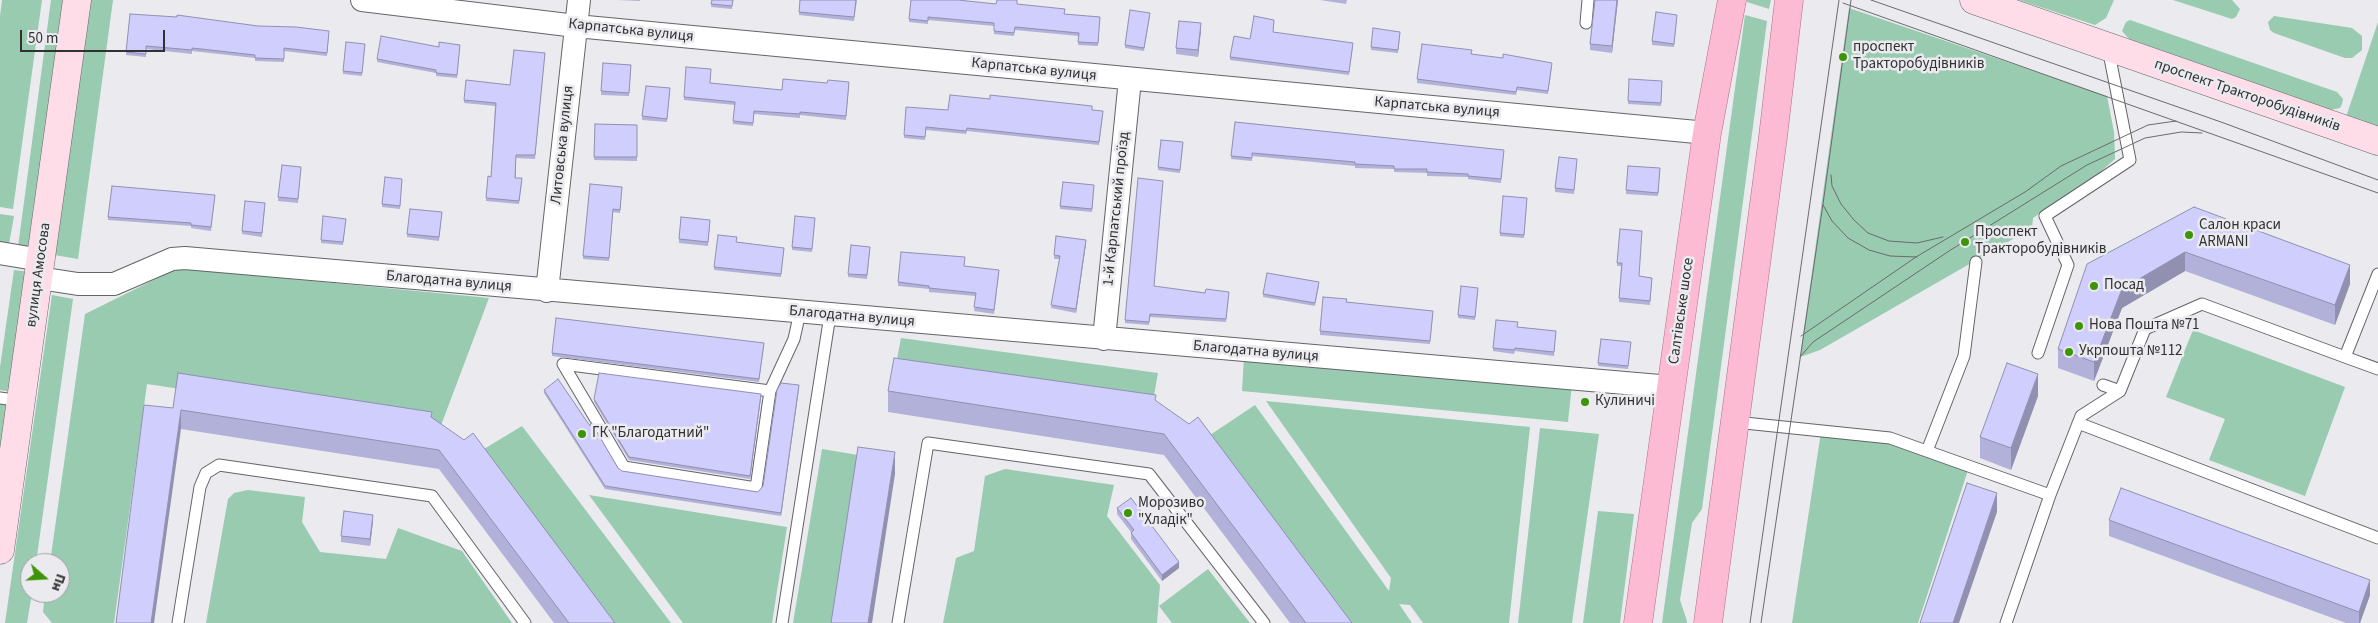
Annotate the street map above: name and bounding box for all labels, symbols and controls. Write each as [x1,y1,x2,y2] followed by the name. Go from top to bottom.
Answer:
[567,15,695,47] street label: Карпатська вулиця
[22,20,168,52] scale bar
[28,28,58,49] text: 50 m
[1853,39,1984,74] place label: проспект Тракторобудівників
[1837,51,1849,63] marker: проспект Тракторобудівників
[970,54,1098,86] street label: Карпатська вулиця
[2152,56,2342,136] street label: проспект Тракторобудівників
[548,85,578,205] street label: Литовська вулиця
[1373,94,1501,122] street label: Карпатська вулиця
[1100,131,1134,287] street label: 1-й Карпатський проїзд
[2199,217,2281,252] place label: Салон краси ARMANI
[23,221,55,329] street label: вулиця Амосова
[1975,224,2106,259] place label: Проспект Тракторобудівників
[2183,229,2195,241] marker: Салон краси ARMANI
[1959,236,1971,248] marker: Проспект Тракторобудівників
[1666,257,1698,365] street label: Салтівське шосе
[385,268,513,296] street label: Благодатна вулиця
[2104,277,2144,295] place label: Посад
[2088,280,2100,292] marker: Посад
[788,303,916,331] street label: Благодатна вулиця
[2089,317,2200,335] place label: Нова Пошта №71
[2073,320,2085,332] marker: Нова Пошта №71
[1192,338,1320,366] street label: Благодатна вулиця
[2079,343,2183,361] place label: Укрпошта №112
[2063,346,2075,358] marker: Укрпошта №112
[1595,393,1655,411] place label: Кулиничі
[1579,396,1591,408] marker: Кулиничі
[592,425,710,443] place label: ГК "Благодатний"
[576,428,588,440] marker: ГК "Благодатний"
[1138,495,1204,530] place label: Морозиво "Хладік"
[1122,507,1134,519] marker: Морозиво "Хладік"
[20,553,70,603] north arrow
[46,571,71,594] text: Пн

